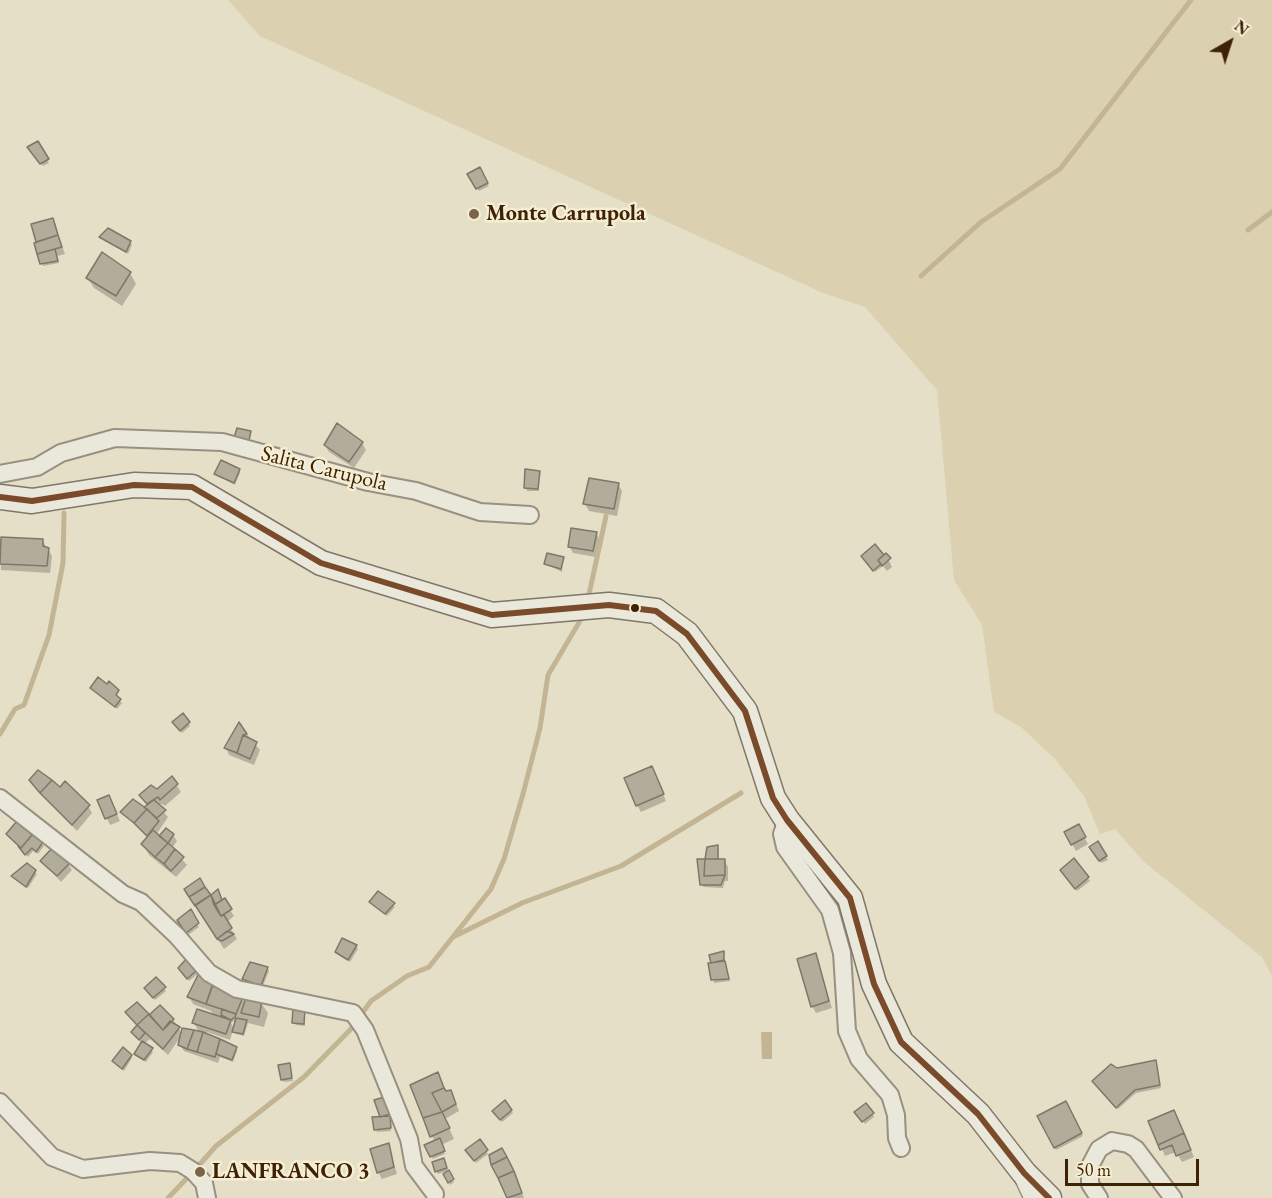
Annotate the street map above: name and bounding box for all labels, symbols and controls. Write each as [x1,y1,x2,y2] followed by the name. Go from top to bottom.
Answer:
[1200,12,1260,72] north arrow
[1230,15,1253,40] text: N
[486,201,646,227] place label: Monte Carrupola
[467,207,481,221] marker: Monte Carrupola
[258,441,390,497] street label: Salita Carupola
[629,602,641,614] unlabelled marker
[1068,1147,1202,1185] scale bar
[1076,1158,1111,1181] text: 50 m
[212,1159,370,1185] place label: LANFRANCO 3
[193,1165,207,1179] marker: LANFRANCO 3

